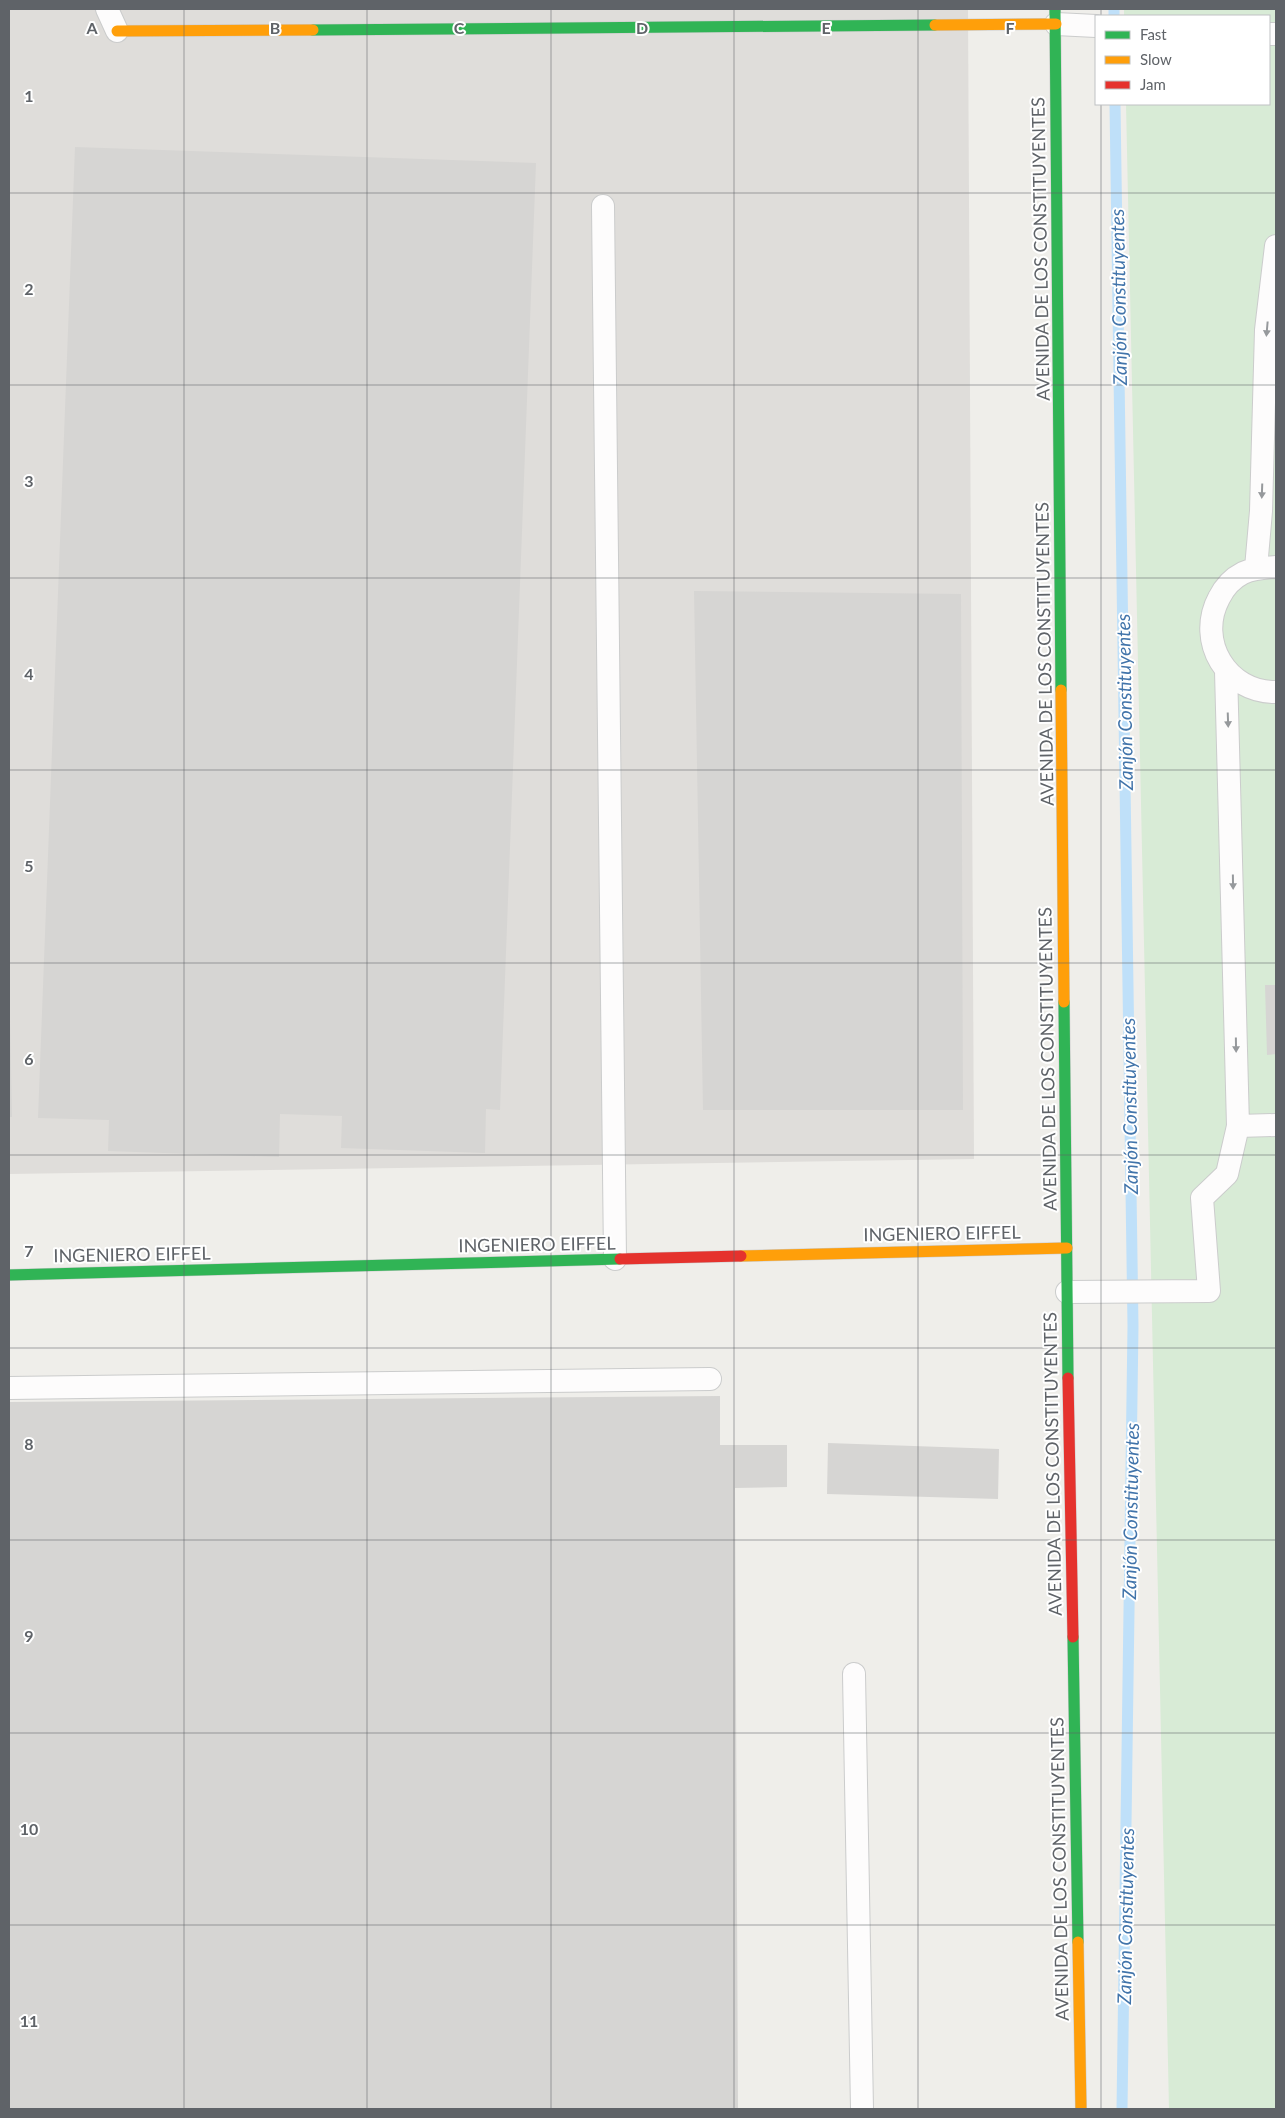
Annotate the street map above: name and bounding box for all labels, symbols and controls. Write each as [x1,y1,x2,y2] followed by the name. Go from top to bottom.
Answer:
[1095,15,1270,105] legend
[85,18,98,37] text: A
[270,18,280,37] text: B
[454,18,465,37] text: C
[636,18,648,37] text: D
[821,18,831,37] text: E
[1005,18,1015,37] text: F
[1140,25,1167,43] text: Fast
[1140,50,1172,68] text: Slow
[1140,75,1166,93] text: Jam
[24,86,34,105] text: 1
[1026,97,1054,401] street label: AVENIDA DE LOS CONSTITUYENTES
[1105,208,1131,387] water label: Zanjón Constituyentes
[24,279,34,298] text: 2
[1262,321,1270,337] one-way arrow
[24,471,34,490] text: 3
[1257,484,1265,500] one-way arrow
[1030,502,1058,806] street label: AVENIDA DE LOS CONSTITUYENTES
[1111,613,1137,792] water label: Zanjón Constituyentes
[24,664,34,683] text: 4
[1225,712,1233,728] one-way arrow
[24,856,34,875] text: 5
[1229,875,1237,891] one-way arrow
[1033,907,1061,1211] street label: AVENIDA DE LOS CONSTITUYENTES
[1116,1017,1142,1196] water label: Zanjón Constituyentes
[1233,1037,1241,1053] one-way arrow
[24,1049,34,1068] text: 6
[863,1221,1021,1245] street label: INGENIERO EIFFEL
[458,1232,616,1256] street label: INGENIERO EIFFEL
[24,1241,34,1260] text: 7
[53,1242,211,1266] street label: INGENIERO EIFFEL
[1038,1312,1066,1616] street label: AVENIDA DE LOS CONSTITUYENTES
[1117,1422,1143,1601] water label: Zanjón Constituyentes
[24,1434,34,1453] text: 8
[24,1626,34,1645] text: 9
[1045,1717,1073,2021] street label: AVENIDA DE LOS CONSTITUYENTES
[20,1819,38,1838] text: 10
[1112,1827,1138,2006] water label: Zanjón Constituyentes
[20,2011,38,2030] text: 11

